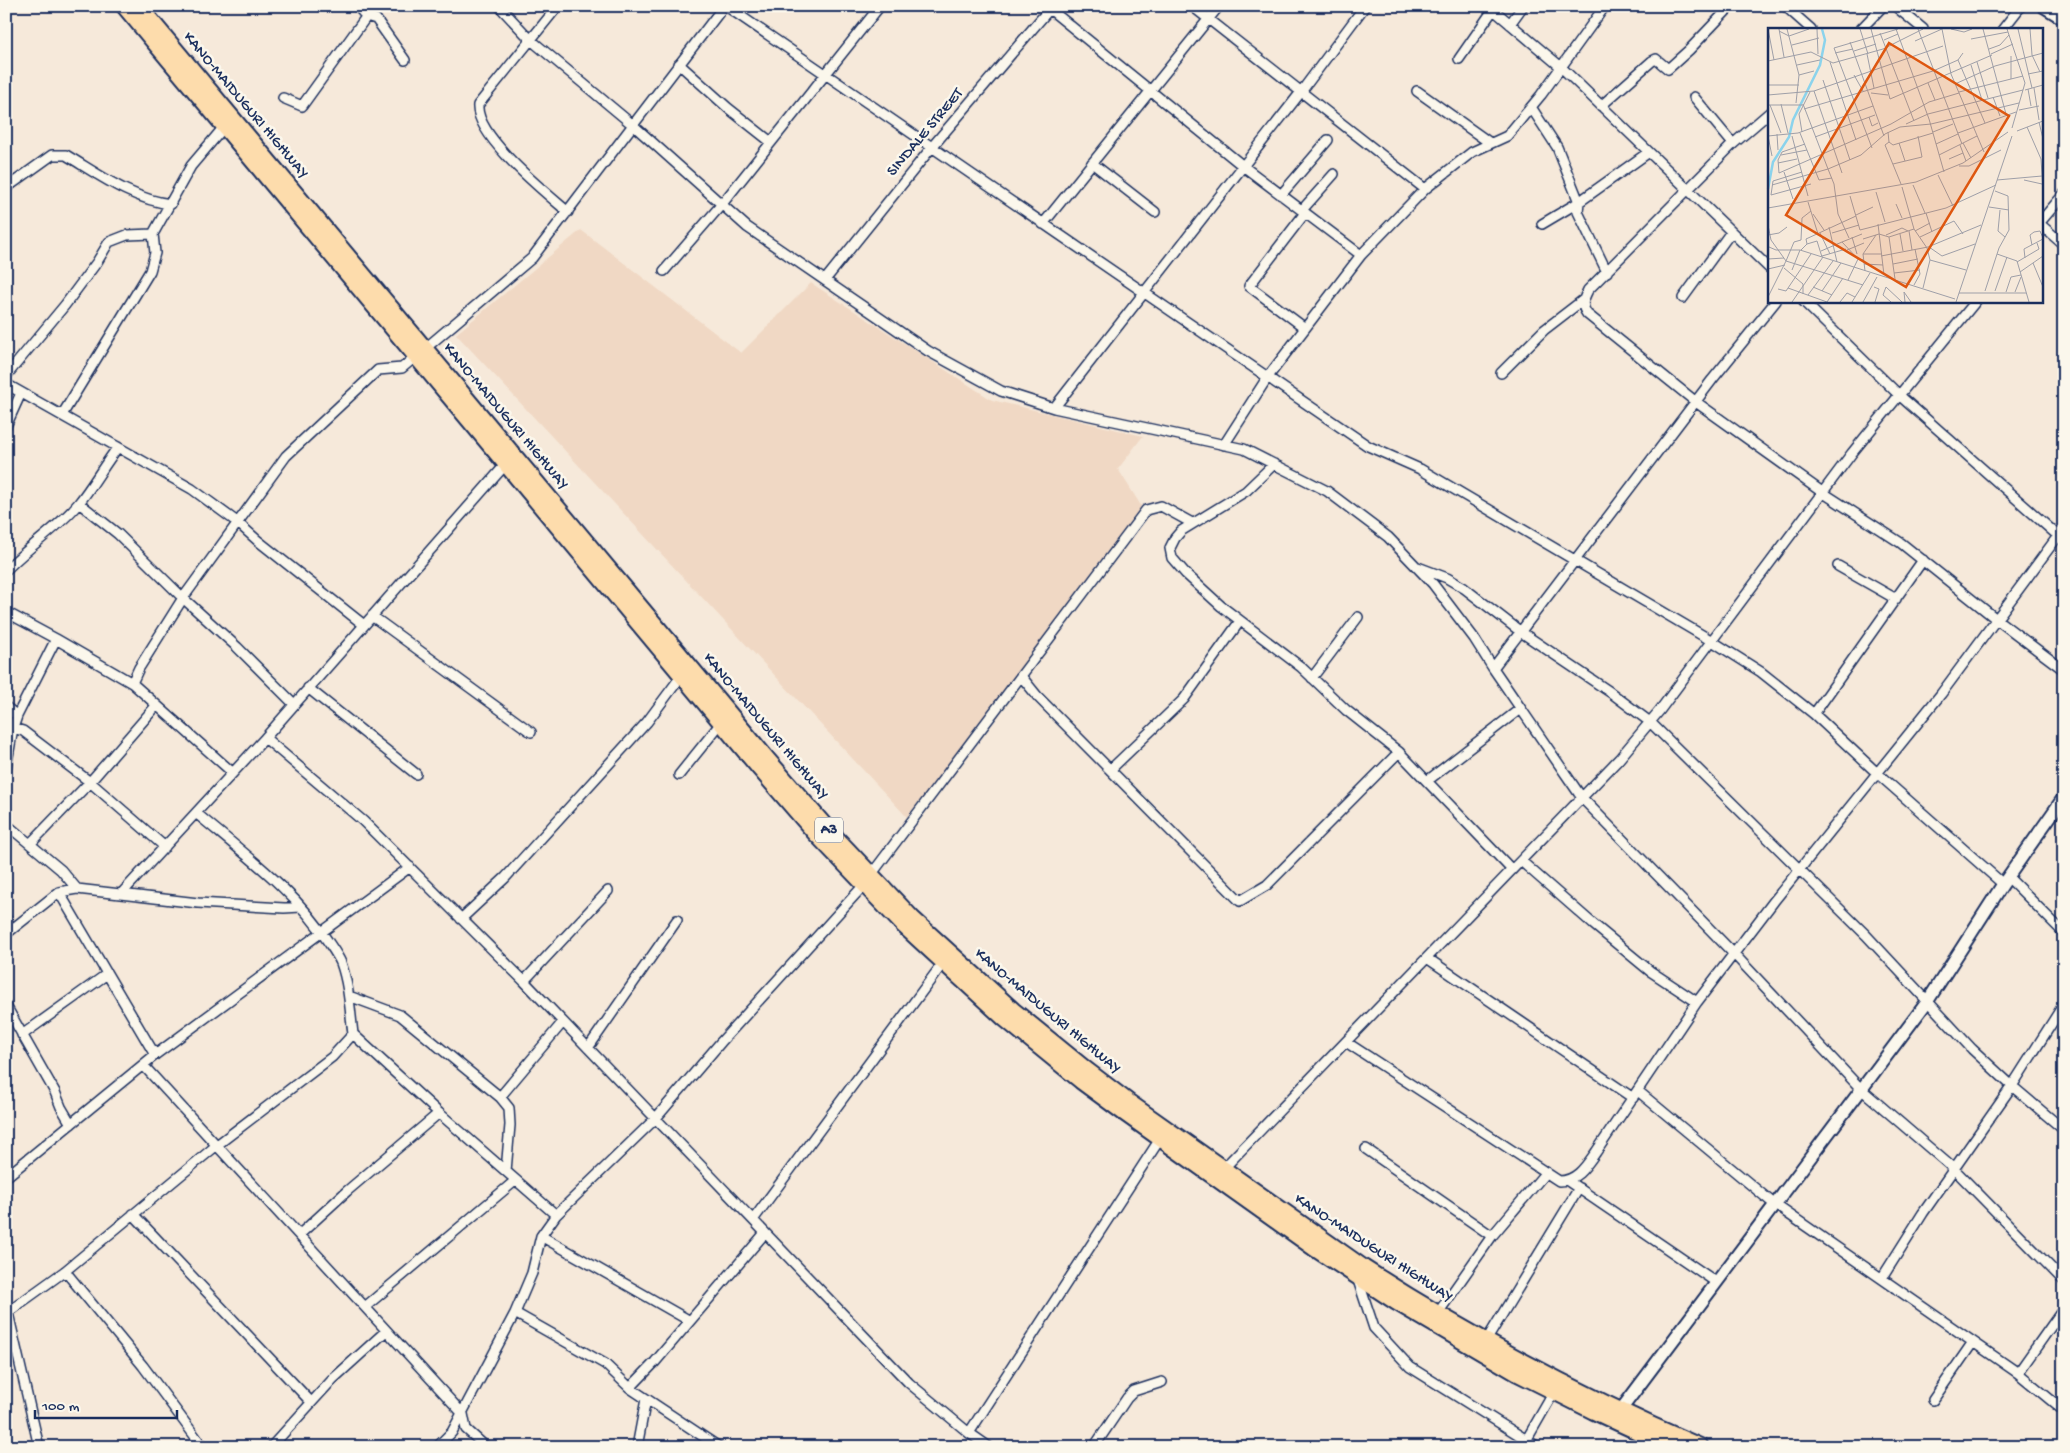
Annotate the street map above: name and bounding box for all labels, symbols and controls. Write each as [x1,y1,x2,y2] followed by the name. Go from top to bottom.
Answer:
[1768,28,2042,302] inset map
[178,29,312,183] street label: KANO-MAIDUGURI HIGHWAY
[884,84,969,181] street label: SINDALE STREET
[438,340,572,494] street label: KANO-MAIDUGURI HIGHWAY
[698,650,832,804] street label: KANO-MAIDUGURI HIGHWAY
[815,818,843,842] road number: A3
[970,945,1124,1079] street label: KANO-MAIDUGURI HIGHWAY
[1290,1191,1456,1307] street label: KANO-MAIDUGURI HIGHWAY
[35,1388,178,1420] scale bar
[41,1398,80,1416] text: 100 m

